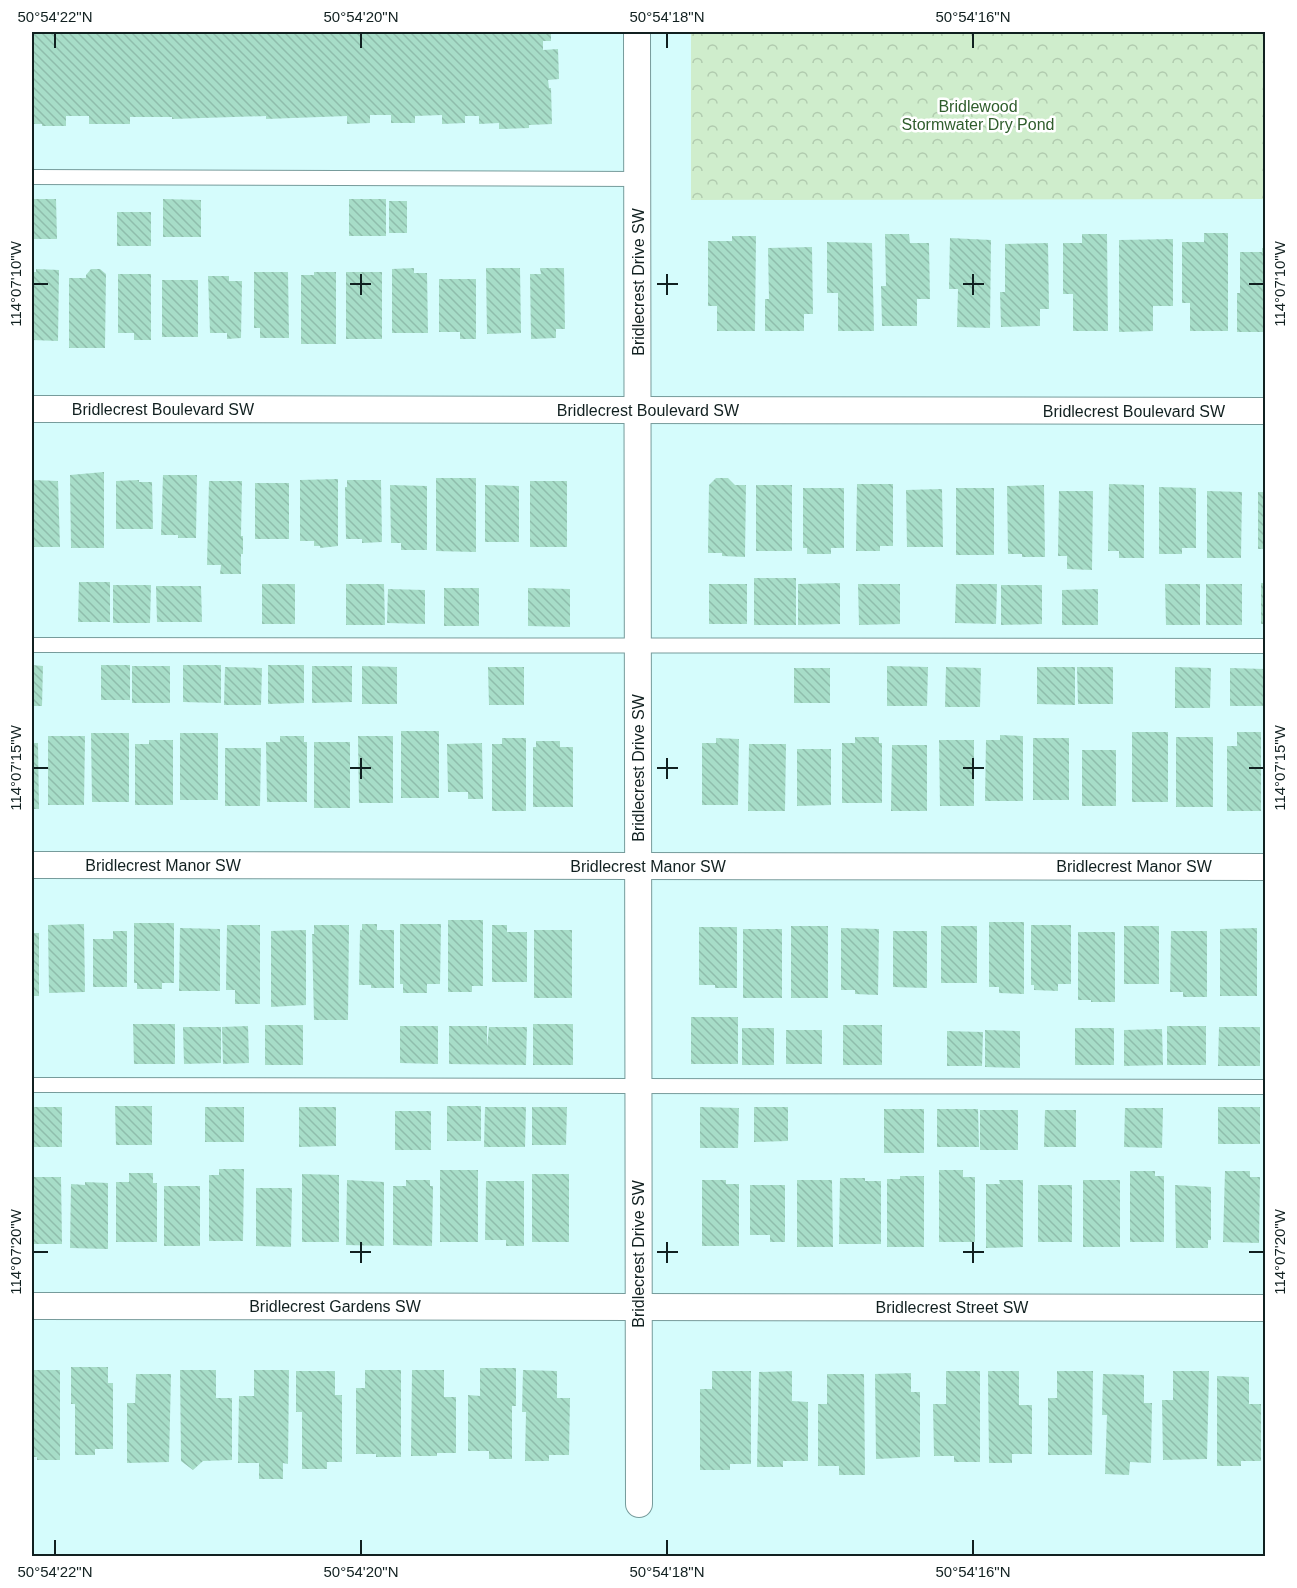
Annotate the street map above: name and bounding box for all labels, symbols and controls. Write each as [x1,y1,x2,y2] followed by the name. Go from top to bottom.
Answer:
[17,8,93,25] text: 50°54'22"N
[323,8,399,25] text: 50°54'20"N
[629,8,705,25] text: 50°54'18"N
[935,8,1011,25] text: 50°54'16"N
[902,98,1054,133] park label: Bridlewood Stormwater Dry Pond
[630,207,647,356] street label: Bridlecrest Drive SW
[7,240,24,327] text: 114°07'10"W
[1271,240,1288,327] text: 114°07'10"W
[72,401,255,418] street label: Bridlecrest Boulevard SW
[557,402,740,419] street label: Bridlecrest Boulevard SW
[1043,403,1226,420] street label: Bridlecrest Boulevard SW
[630,693,647,842] street label: Bridlecrest Drive SW
[7,724,24,811] text: 114°07'15"W
[1271,724,1288,811] text: 114°07'15"W
[85,857,242,874] street label: Bridlecrest Manor SW
[570,858,727,875] street label: Bridlecrest Manor SW
[1056,858,1213,875] street label: Bridlecrest Manor SW
[630,1179,647,1328] street label: Bridlecrest Drive SW
[7,1208,24,1295] text: 114°07'20"W
[1271,1208,1288,1295] text: 114°07'20"W
[249,1298,422,1315] street label: Bridlecrest Gardens SW
[876,1299,1029,1316] street label: Bridlecrest Street SW
[17,1563,93,1580] text: 50°54'22"N
[323,1563,399,1580] text: 50°54'20"N
[629,1563,705,1580] text: 50°54'18"N
[935,1563,1011,1580] text: 50°54'16"N

